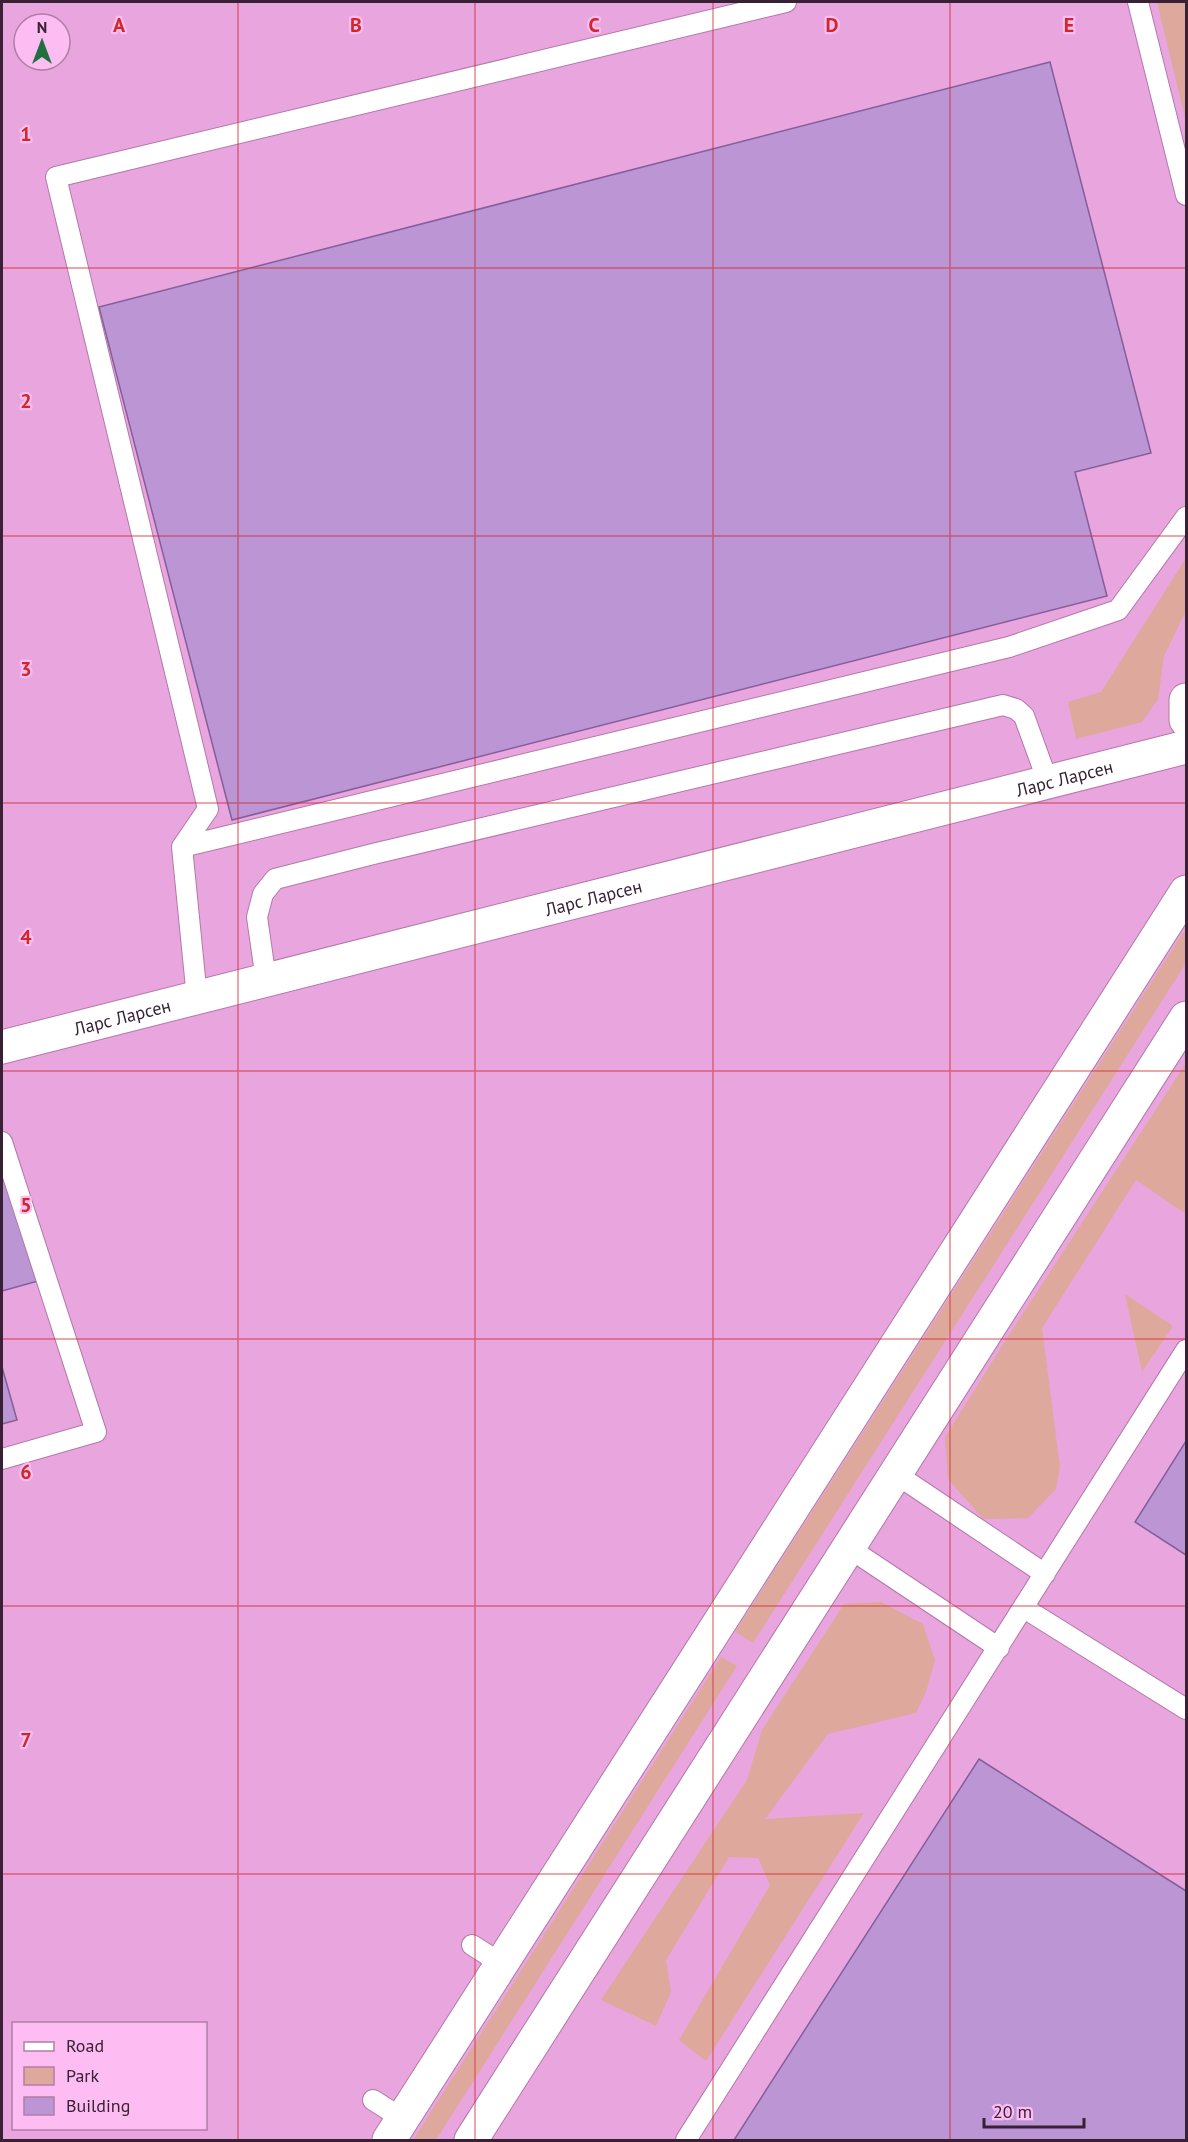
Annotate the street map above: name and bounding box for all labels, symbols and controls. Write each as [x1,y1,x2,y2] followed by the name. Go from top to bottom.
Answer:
[12,12,72,72] north arrow
[113,12,126,38] text: A
[350,12,362,38] text: B
[588,12,600,38] text: C
[826,12,839,38] text: D
[1064,12,1074,38] text: E
[37,17,47,37] text: N
[20,121,32,147] text: 1
[20,388,32,414] text: 2
[20,656,32,682] text: 3
[1013,754,1115,801] street label: Ларс Ларсен
[541,874,644,921] street label: Ларс Ларсен
[20,924,32,950] text: 4
[70,993,173,1040] street label: Ларс Ларсен
[20,1192,32,1218] text: 5
[20,1459,32,1485] text: 6
[20,1727,32,1753] text: 7
[12,2022,207,2130] legend
[66,2034,104,2057] text: Road
[66,2064,99,2087] text: Park
[984,2091,1084,2129] scale bar
[66,2094,130,2117] text: Building
[993,2100,1032,2123] text: 20 m

